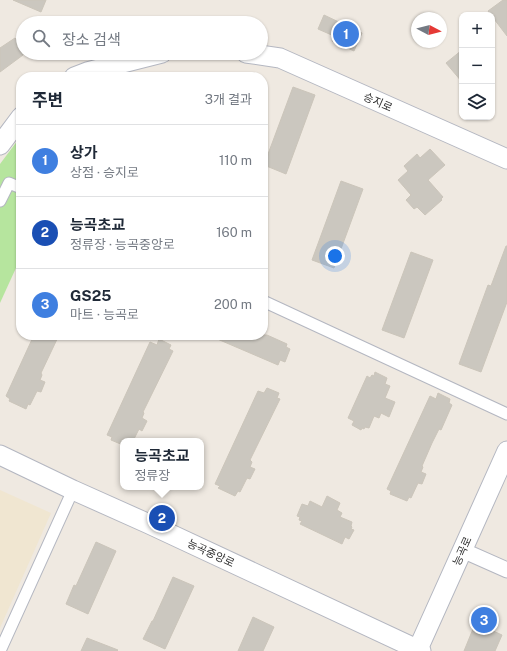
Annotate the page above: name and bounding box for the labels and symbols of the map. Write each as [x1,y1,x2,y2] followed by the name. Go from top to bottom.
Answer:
[411,12,447,48] north arrow
[333,19,359,49] pin: 1
[362,90,394,114] street label: 승지로
[325,246,345,266] your location
[149,503,175,533] pin: 2
[450,535,474,567] street label: 능곡로
[186,537,236,569] street label: 능곡중앙로
[471,605,497,635] pin: 3

